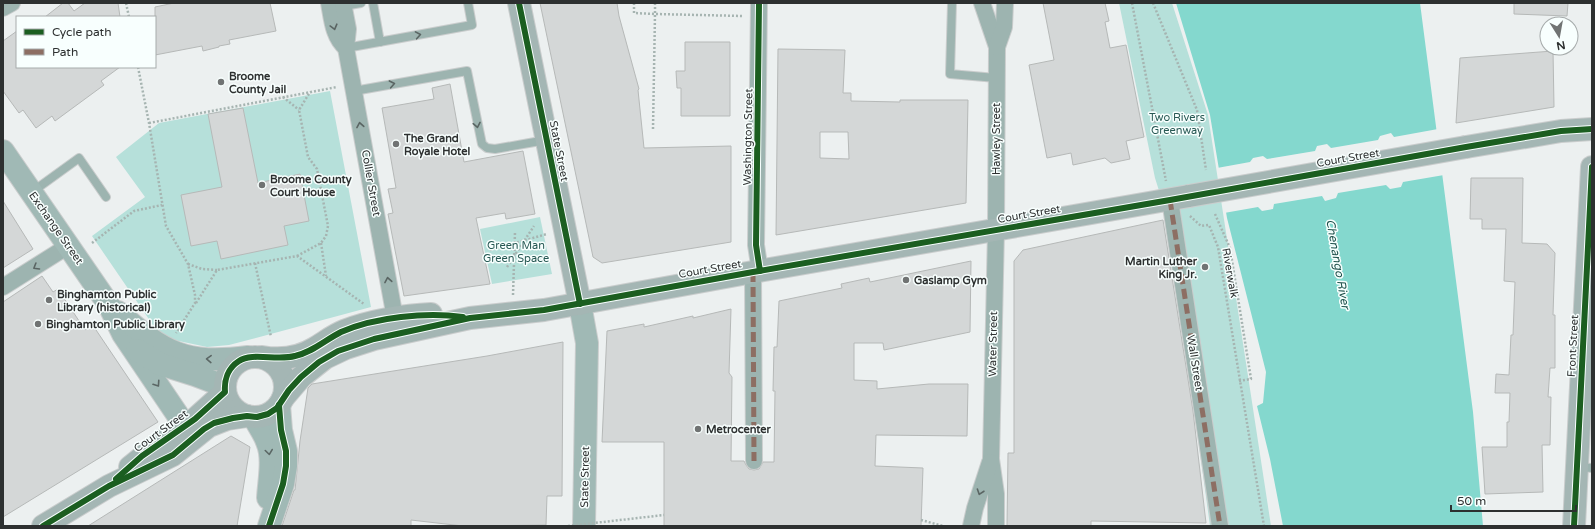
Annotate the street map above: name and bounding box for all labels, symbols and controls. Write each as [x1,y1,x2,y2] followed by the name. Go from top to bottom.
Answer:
[16,16,156,68] legend
[1539,16,1579,56] north arrow
[329,24,338,31] one-way arrow
[52,25,111,39] text: Cycle path
[415,31,421,39] one-way arrow
[1555,38,1566,53] text: N
[52,45,78,59] text: Path
[229,70,286,97] place label: Broome County Jail
[216,77,226,87] marker: Broome County Jail
[389,81,396,89] one-way arrow
[741,88,755,186] street label: Washington Street
[990,103,1003,175] street label: Hawley Street
[1149,111,1205,137] park label: Two Rivers Greenway
[547,120,571,182] street label: State Street
[356,121,365,128] one-way arrow
[472,122,481,128] one-way arrow
[403,132,470,159] place label: The Grand Royale Hotel
[391,139,401,149] marker: The Grand Royale Hotel
[1316,146,1380,170] street label: Court Street
[359,149,383,217] street label: Collier Street
[270,173,352,199] place label: Broome County Court House
[257,180,267,190] marker: Broome County Court House
[26,189,86,267] street label: Exchange Street
[997,202,1061,226] street label: Court Street
[1323,218,1353,311] water label: Chenango River
[483,239,549,265] park label: Green Man Green Space
[1219,247,1241,299] street label: Riverwalk
[1125,255,1198,282] place label: Martin Luther King Jr.
[678,257,742,281] street label: Court Street
[33,262,40,270] one-way arrow
[1200,262,1210,272] marker: Martin Luther King Jr.
[914,274,987,288] place label: Gaslamp Gym
[901,275,911,285] marker: Gaslamp Gym
[384,277,393,283] one-way arrow
[57,288,157,315] place label: Binghamton Public Library (historical)
[44,295,54,305] marker: Binghamton Public Library (historical)
[986,311,1000,377] street label: Water Street
[1565,315,1581,377] street label: Front Street
[46,318,185,332] place label: Binghamton Public Library
[33,319,43,329] marker: Binghamton Public Library
[1184,334,1206,392] street label: Wall Street
[206,355,212,364] one-way arrow
[152,380,160,387] one-way arrow
[131,407,191,455] street label: Court Street
[706,423,772,436] place label: Metrocenter
[693,424,703,434] marker: Metrocenter
[578,446,592,508] street label: State Street
[265,449,274,455] one-way arrow
[1451,487,1576,513] scale bar
[976,488,985,495] one-way arrow
[1457,494,1486,508] text: 50 m

